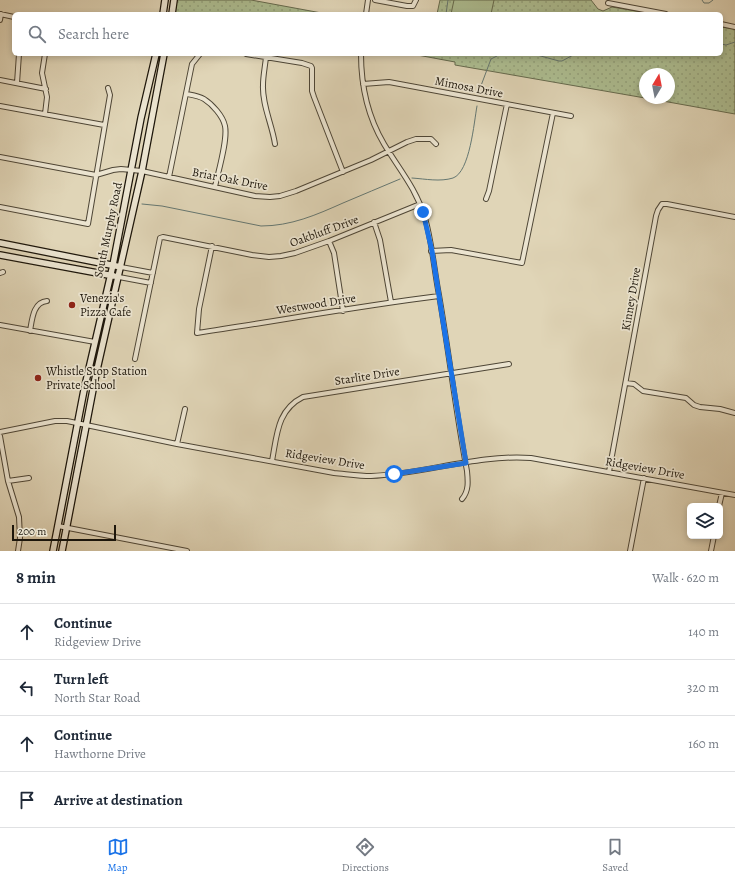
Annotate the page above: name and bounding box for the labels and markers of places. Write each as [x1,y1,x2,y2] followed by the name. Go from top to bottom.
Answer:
[79,290,131,320] place label: Venezia's Pizza Cafe
[67,300,77,310] marker: Venezia's Pizza Cafe
[45,363,148,393] place label: Whistle Stop Station Private School
[33,373,43,383] marker: Whistle Stop Station Private School

